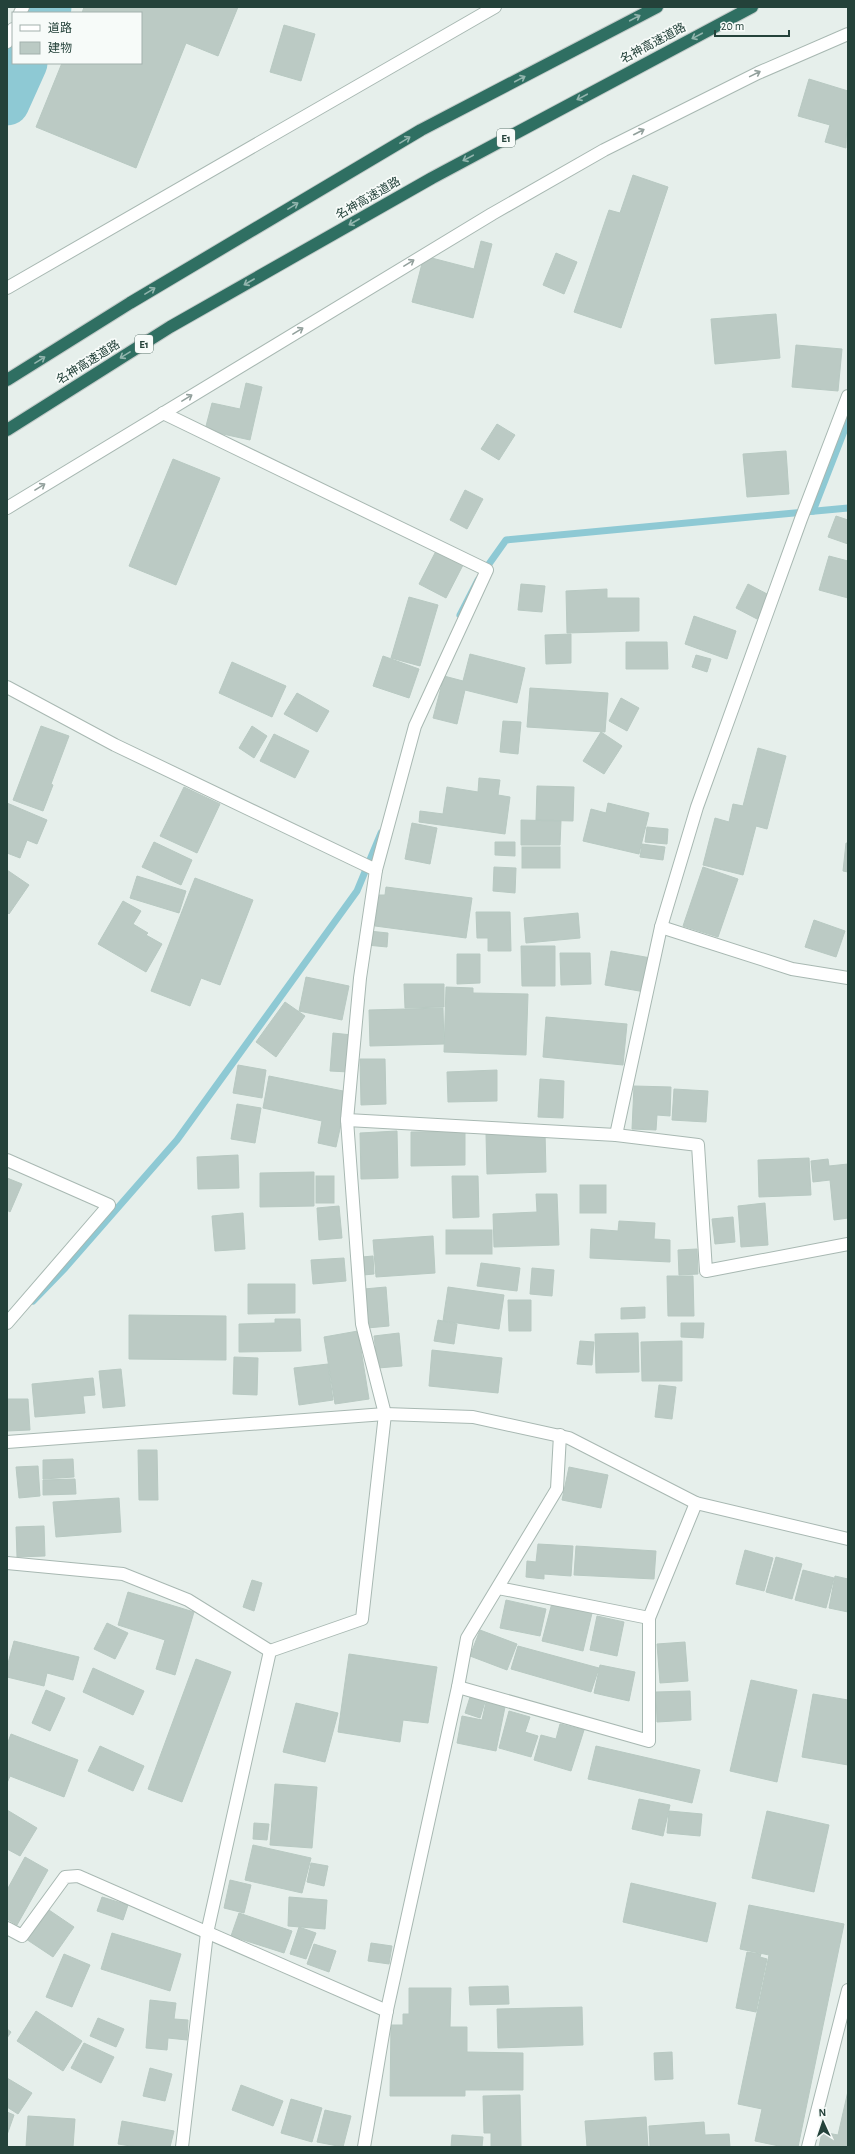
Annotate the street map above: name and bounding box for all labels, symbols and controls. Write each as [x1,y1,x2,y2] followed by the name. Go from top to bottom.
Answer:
[12,12,142,64] legend
[715,12,789,38] scale bar
[629,14,641,22] one-way arrow
[618,20,688,65] street label: 名神高速道路
[721,20,744,32] text: 20 m
[48,21,72,34] text: 道路
[691,32,703,40] one-way arrow
[48,41,72,54] text: 建物
[749,70,761,77] one-way arrow
[513,75,525,82] one-way arrow
[576,94,588,101] one-way arrow
[633,128,645,136] one-way arrow
[497,129,515,147] road number: E1
[399,136,410,144] one-way arrow
[462,155,474,163] one-way arrow
[333,174,402,221] street label: 名神高速道路
[287,202,299,210] one-way arrow
[348,219,360,226] one-way arrow
[403,259,415,267] one-way arrow
[243,278,255,286] one-way arrow
[144,287,155,295] one-way arrow
[292,326,304,334] one-way arrow
[135,335,153,353] road number: E1
[54,337,122,386] street label: 名神高速道路
[120,351,131,360] one-way arrow
[34,355,46,363] one-way arrow
[181,394,192,402] one-way arrow
[34,483,46,491] one-way arrow
[803,2102,843,2142] north arrow
[818,2107,827,2118] text: N

